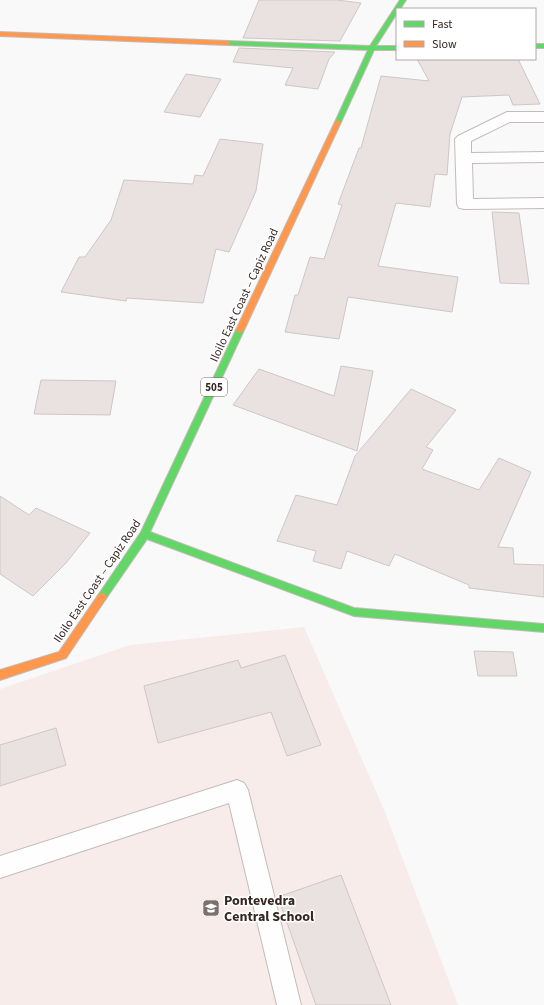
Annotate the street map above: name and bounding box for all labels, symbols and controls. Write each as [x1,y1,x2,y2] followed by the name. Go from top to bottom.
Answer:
[396,8,536,60] legend
[432,16,452,33] text: Fast
[432,36,457,53] text: Slow
[206,226,283,365] street label: Iloilo East Coast – Capiz Road
[201,378,227,396] road number: 505
[50,516,145,646] street label: Iloilo East Coast – Capiz Road
[224,891,314,927] place label: Pontevedra Central School
[201,898,221,918] school or university icon: Pontevedra Central School

